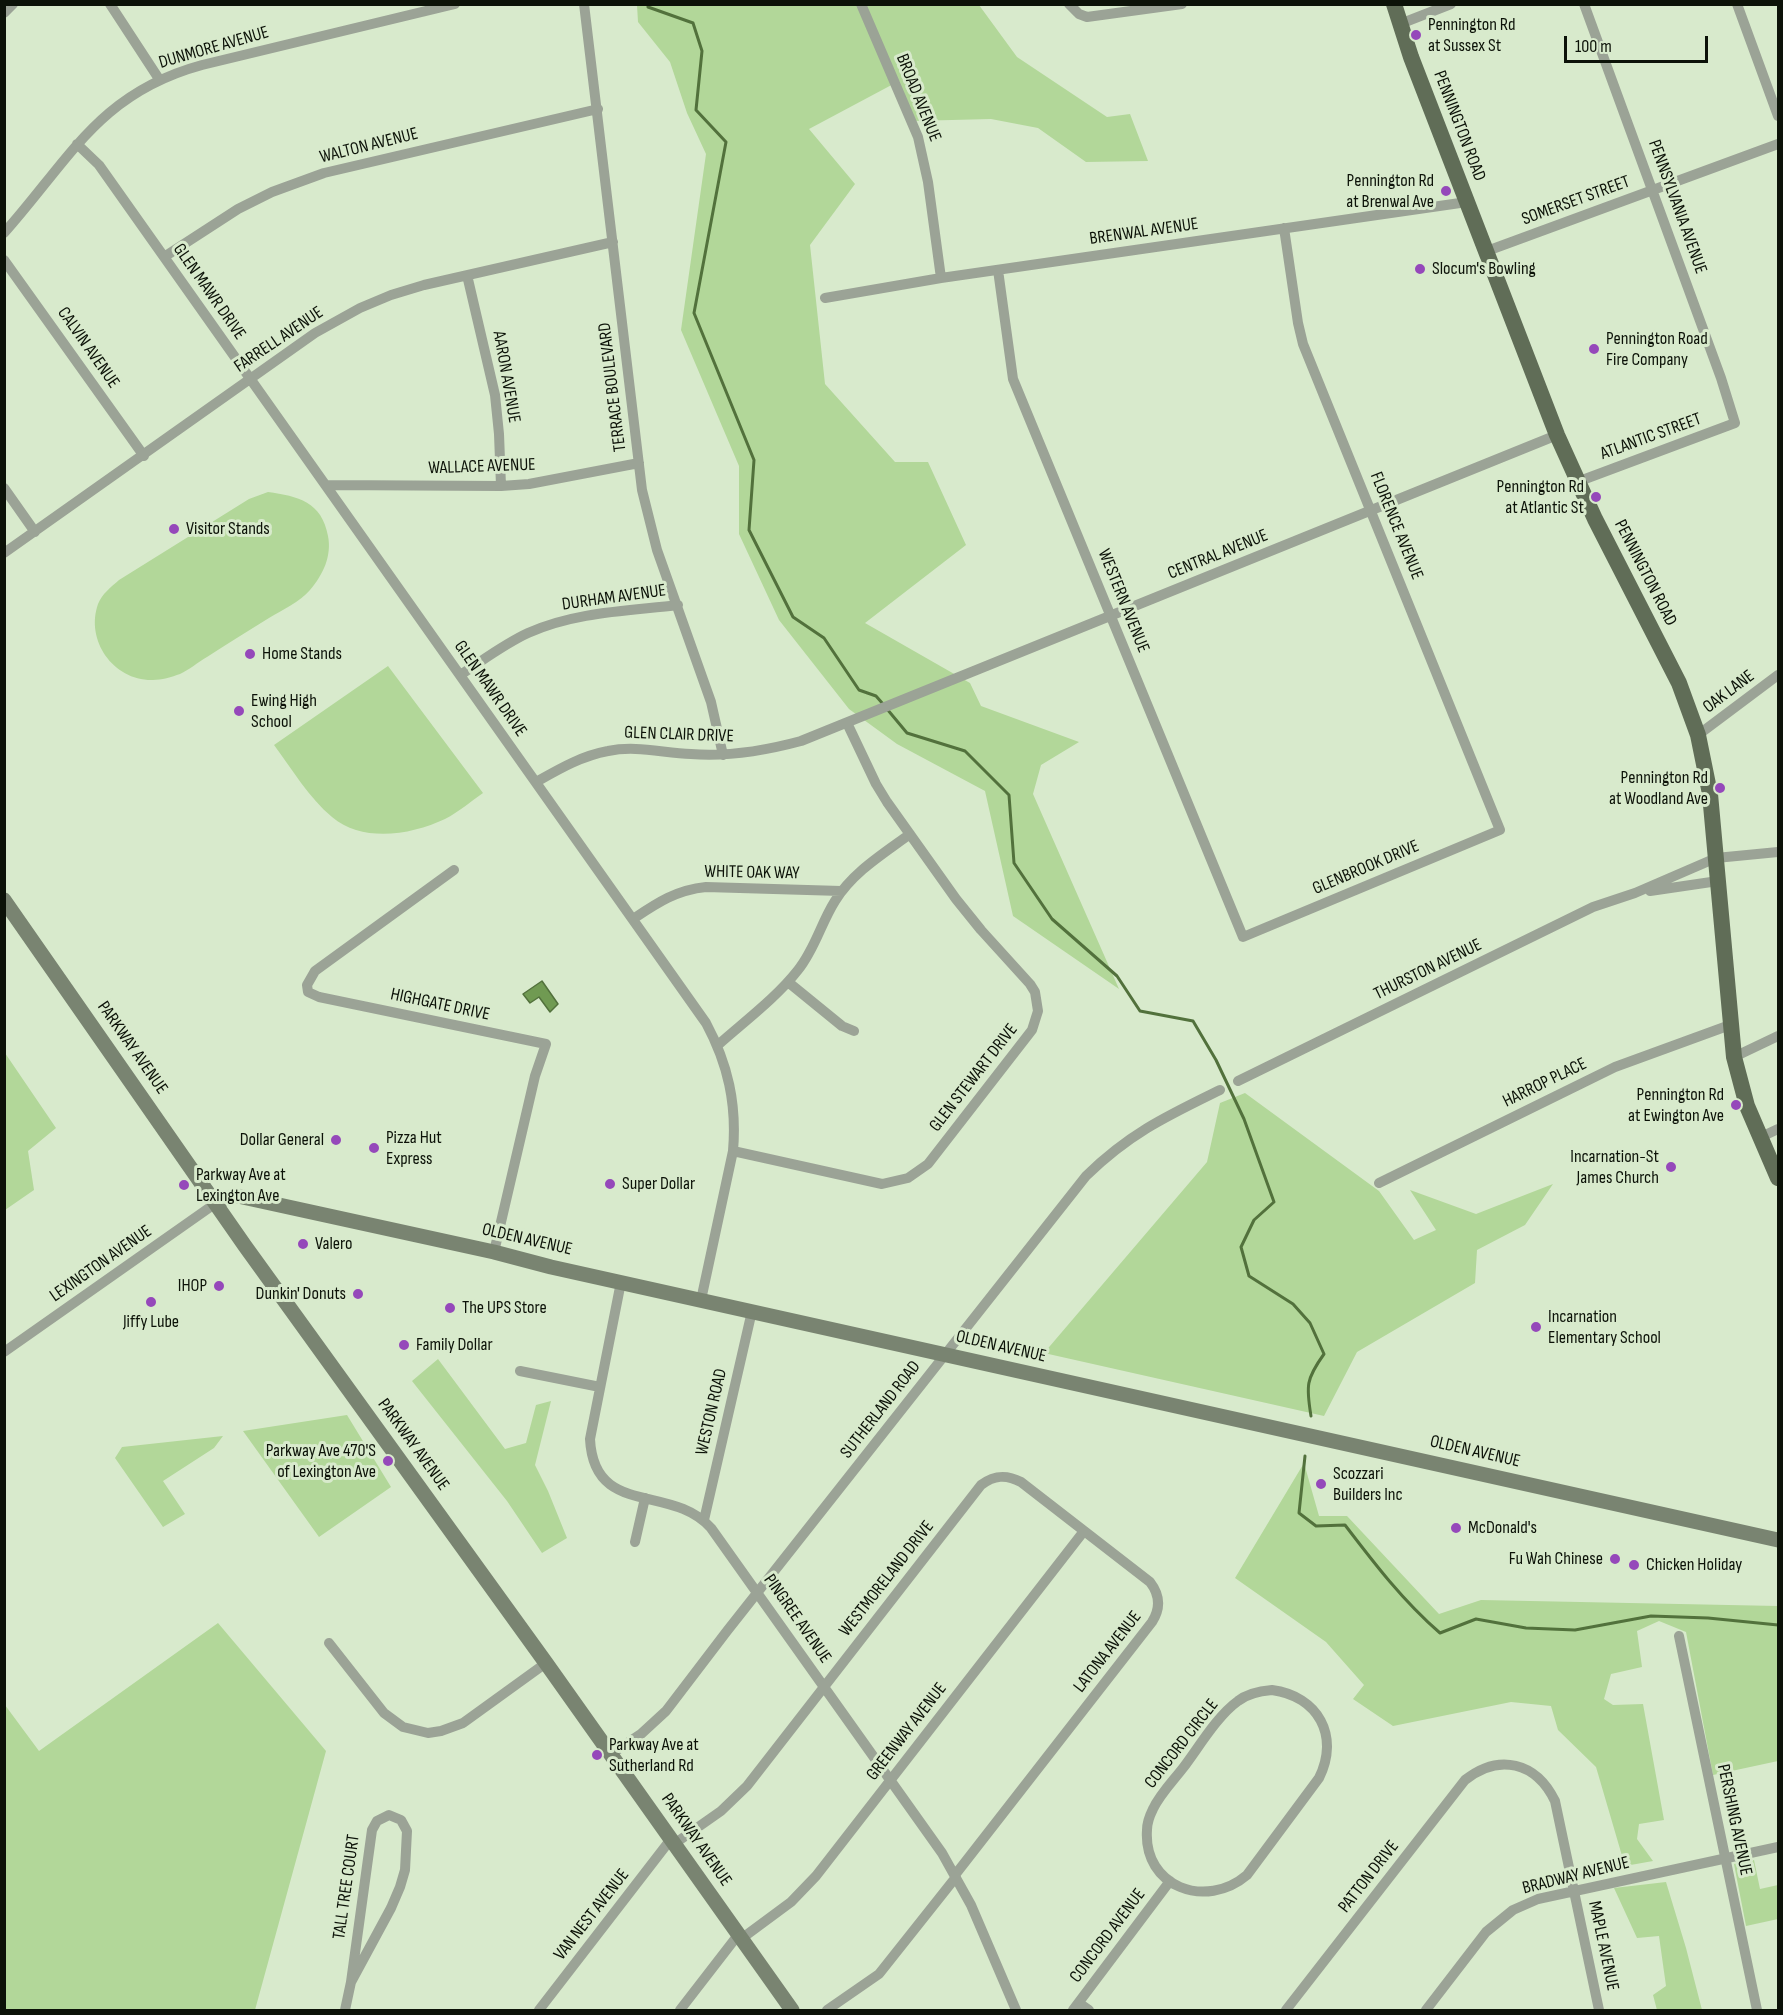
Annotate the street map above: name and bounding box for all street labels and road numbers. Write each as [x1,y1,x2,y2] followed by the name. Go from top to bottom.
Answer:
[157,22,271,74] street label: DUNMORE AVENUE
[891,51,945,145] street label: BROAD AVENUE
[1428,68,1490,184] street label: PENNINGTON ROAD
[318,123,420,169] street label: WALTON AVENUE
[1643,137,1711,277] street label: PENNSYLVANIA AVENUE
[1519,171,1633,231] street label: SOMERSET STREET
[1088,214,1200,250] street label: BRENWAL AVENUE
[168,240,250,344] street label: GLEN MAWR DRIVE
[230,302,328,378] street label: FARRELL AVENUE
[52,303,124,393] street label: CALVIN AVENUE
[594,321,632,453] street label: TERRACE BOULEVARD
[487,329,525,425] street label: AARON AVENUE
[1598,409,1704,465] street label: ATLANTIC STREET
[428,454,536,480] street label: WALLACE AVENUE
[1365,469,1427,583] street label: FLORENCE AVENUE
[1609,516,1681,630] street label: PENNINGTON ROAD
[1165,525,1271,585] street label: CENTRAL AVENUE
[1092,546,1154,656] street label: WESTERN AVENUE
[561,580,667,616] street label: DURHAM AVENUE
[449,637,531,741] street label: GLEN MAWR DRIVE
[1699,666,1759,718] street label: OAK LANE
[624,722,734,748] street label: GLEN CLAIR DRIVE
[1309,836,1423,900] street label: GLENBROOK DRIVE
[704,861,800,885] street label: WHITE OAK WAY
[1371,935,1485,1005] street label: THURSTON AVENUE
[388,984,492,1026] street label: HIGHGATE DRIVE
[92,997,172,1099] street label: PARKWAY AVENUE
[925,1020,1023,1136] street label: GLEN STEWART DRIVE
[1499,1053,1591,1113] street label: HARROP PLACE
[480,1219,574,1261] street label: OLDEN AVENUE
[46,1221,156,1307] street label: LEXINGTON AVENUE
[954,1326,1048,1368] street label: OLDEN AVENUE
[836,1357,926,1463] street label: SUTHERLAND ROAD
[692,1367,732,1457] street label: WESTON ROAD
[372,1395,454,1495] street label: PARKWAY AVENUE
[1428,1431,1522,1473] street label: OLDEN AVENUE
[835,1517,939,1641] street label: WESTMORELAND DRIVE
[758,1570,836,1668] street label: PINGREE AVENUE
[1069,1607,1147,1697] street label: LATONA AVENUE
[862,1679,952,1785] street label: GREENWAY AVENUE
[1140,1695,1224,1793] street label: CONCORD CIRCLE
[1712,1762,1756,1878] street label: PERSHING AVENUE
[656,1789,736,1891] street label: PARKWAY AVENUE
[329,1833,365,1941] street label: TALL TREE COURT
[1334,1837,1404,1917] street label: PATTON DRIVE
[1520,1852,1632,1900] street label: BRADWAY AVENUE
[550,1865,634,1965] street label: VAN NEST AVENUE
[1066,1885,1150,1987] street label: CONCORD AVENUE
[1583,1899,1623,1993] street label: MAPLE AVENUE

